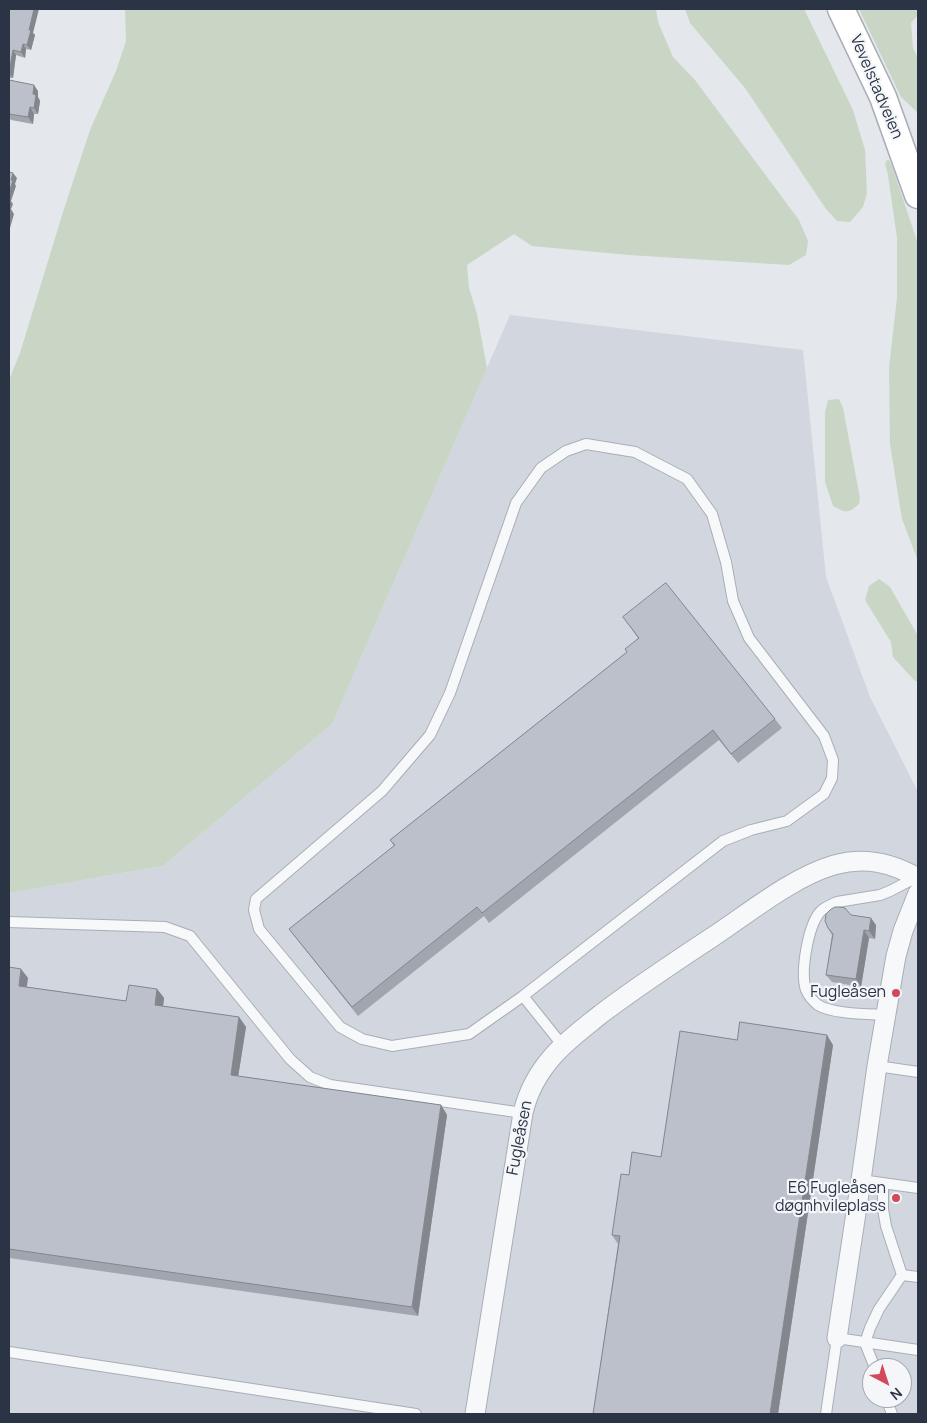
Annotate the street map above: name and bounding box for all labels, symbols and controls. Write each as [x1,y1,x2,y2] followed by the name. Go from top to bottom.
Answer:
[845,32,907,142] street label: Vevelstadveien
[810,983,886,1003] place label: Fugleåsen
[890,987,902,999] marker: Fugleåsen
[503,1099,537,1177] street label: Fugleåsen
[775,1179,886,1217] place label: E6 Fugleåsen døgnhvileplass
[890,1192,902,1204] marker: E6 Fugleåsen døgnhvileplass
[862,1358,912,1408] north arrow
[886,1384,906,1405] text: N

